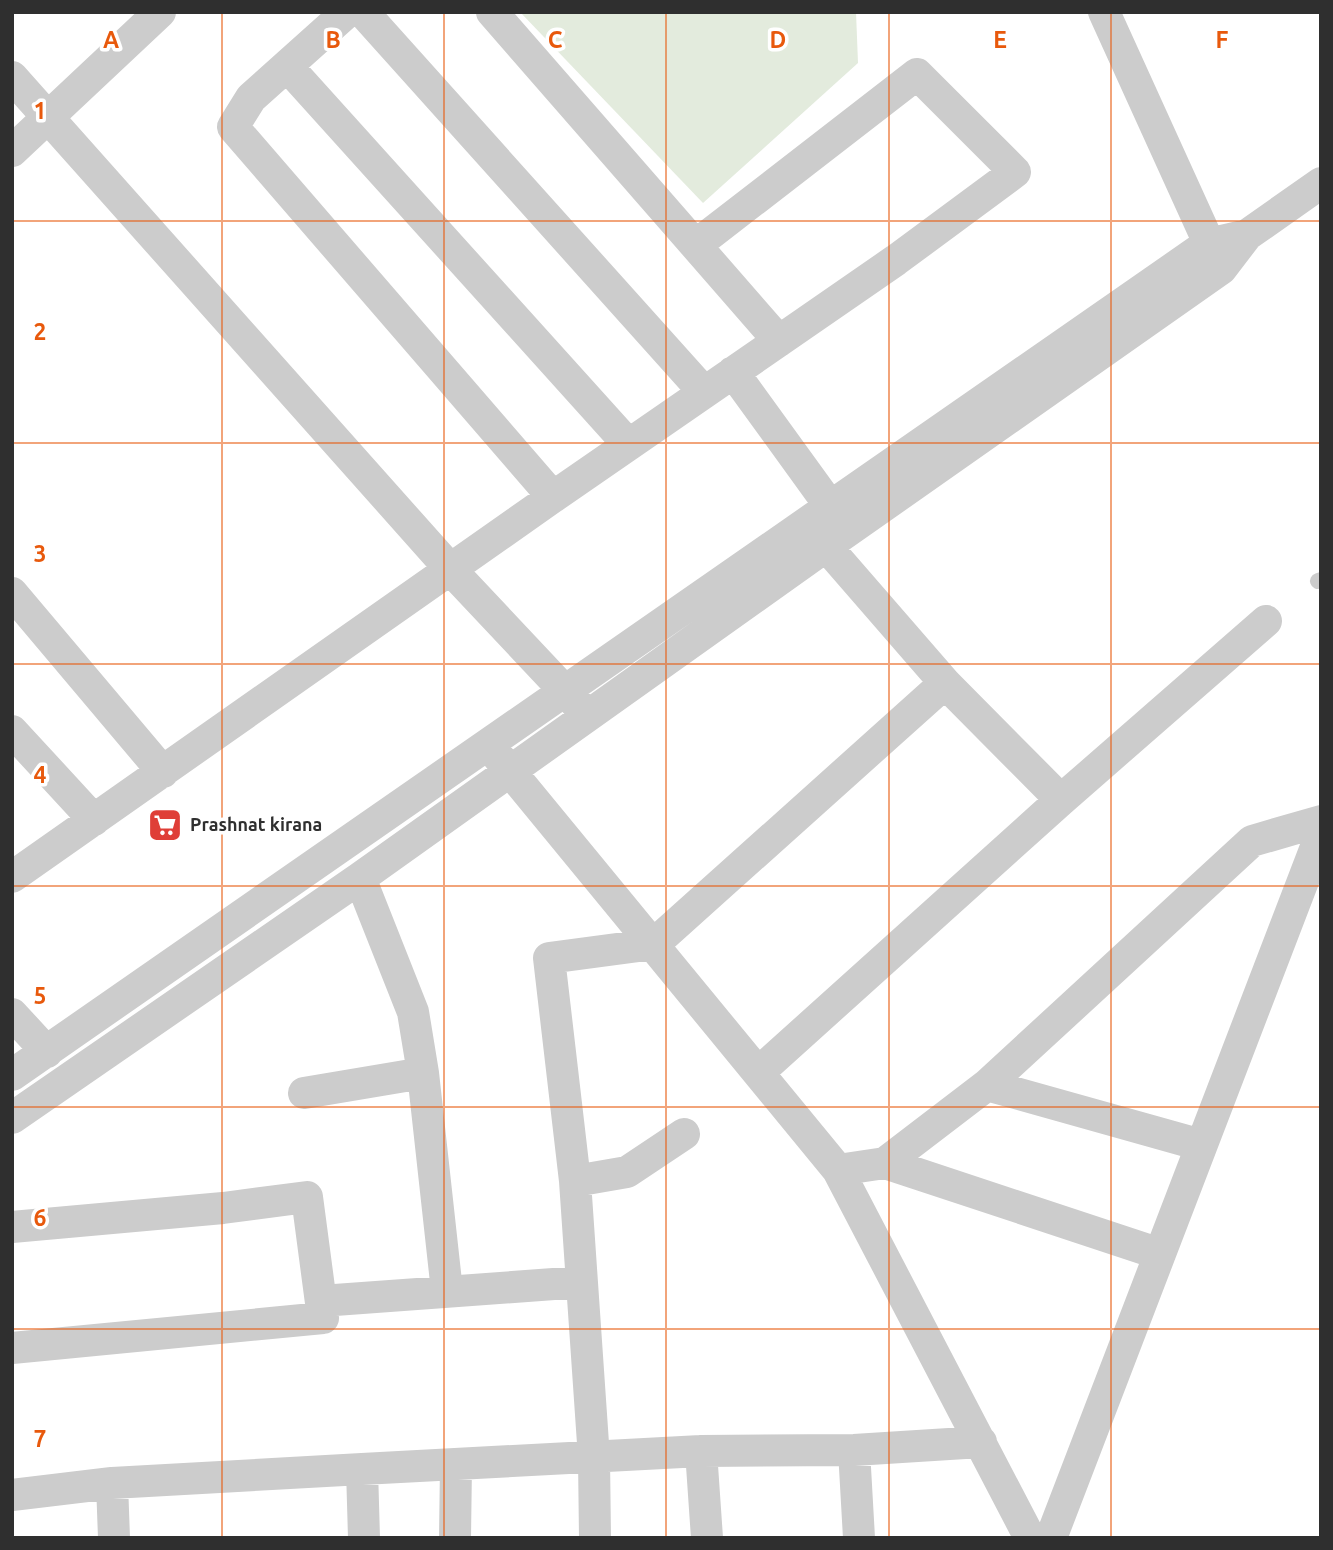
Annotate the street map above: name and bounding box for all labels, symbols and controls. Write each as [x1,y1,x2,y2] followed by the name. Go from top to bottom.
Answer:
[103,27,119,52] text: A
[325,27,341,52] text: B
[548,27,563,52] text: C
[770,27,786,52] text: D
[993,27,1007,52] text: E
[1216,27,1229,52] text: F
[34,98,46,123] text: 1
[34,319,46,344] text: 2
[34,541,46,566] text: 3
[34,762,47,787] text: 4
[146,806,184,844] supermarket icon: Prashnat kirana
[190,814,322,834] place label: Prashnat kirana
[34,983,46,1008] text: 5
[34,1205,47,1230] text: 6
[34,1426,46,1451] text: 7

